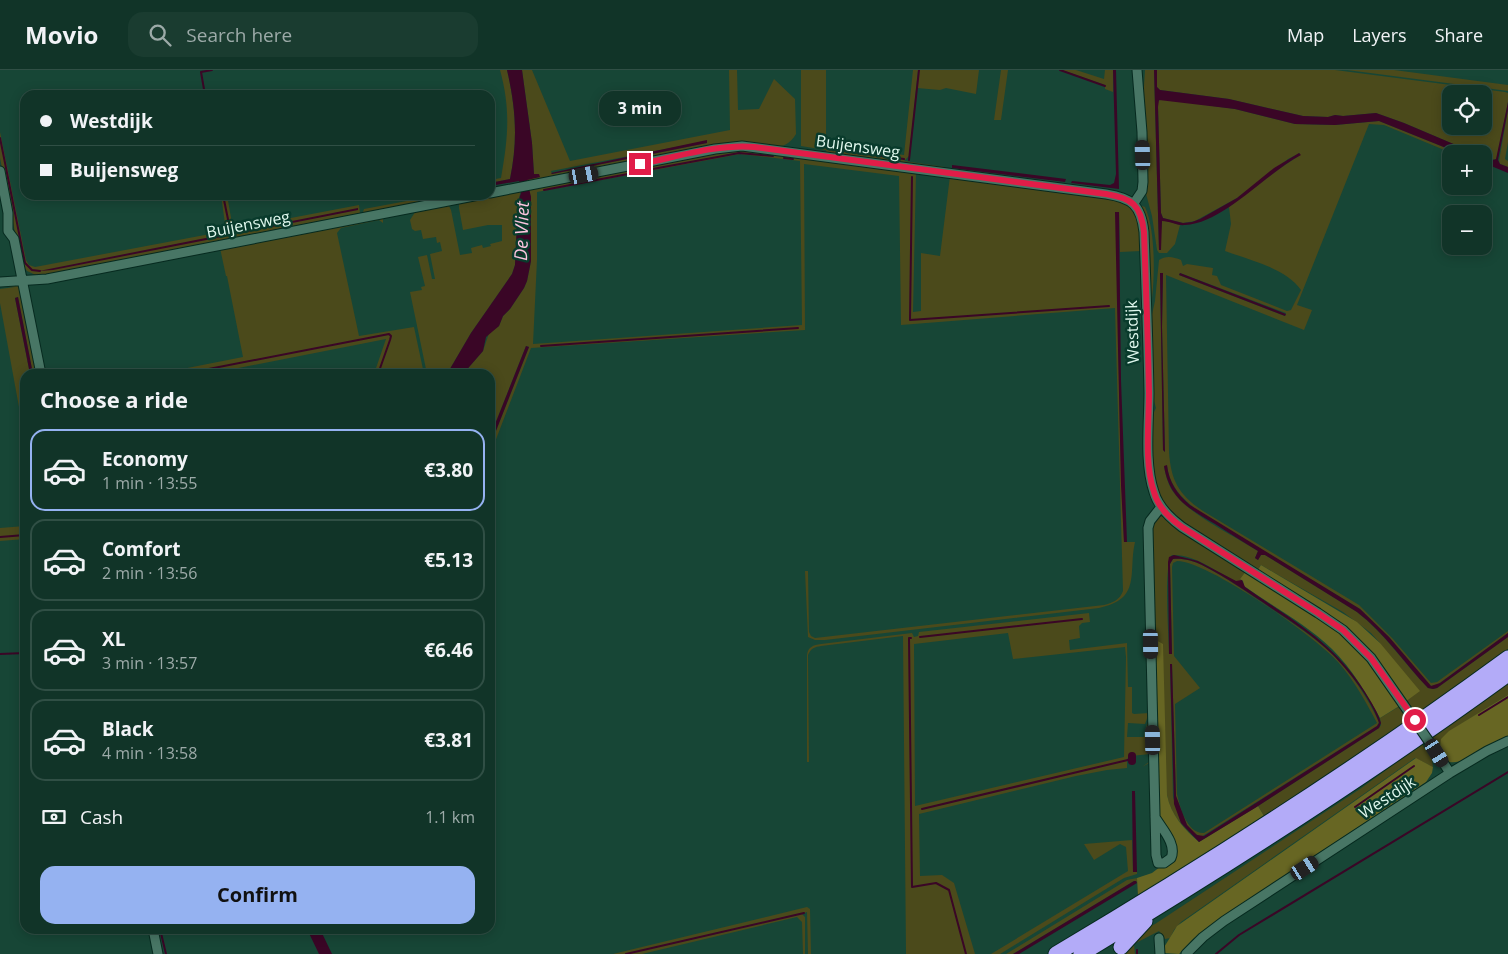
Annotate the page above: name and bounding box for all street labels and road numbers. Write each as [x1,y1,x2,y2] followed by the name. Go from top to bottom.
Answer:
[815,129,902,163] street label: Buijensweg
[204,205,292,243] street label: Buijensweg
[1120,299,1144,364] street label: Westdijk
[1354,770,1420,823] street label: Westdijk

